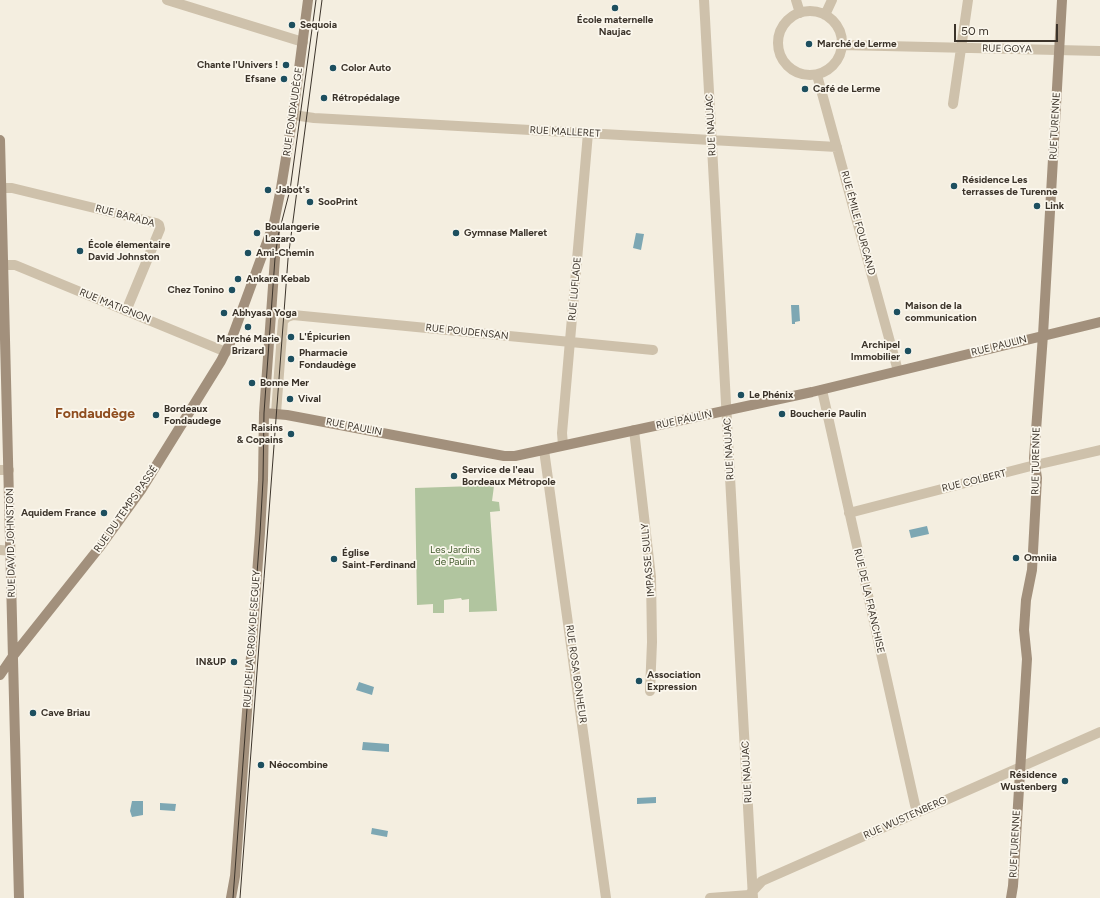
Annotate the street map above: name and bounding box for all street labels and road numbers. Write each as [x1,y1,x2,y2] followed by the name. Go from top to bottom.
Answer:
[982,43,1032,55] street label: RUE GOYA
[281,67,305,157] street label: RUE FONDAUDÈGE
[1047,92,1063,160] street label: RUE TURENNE
[703,94,719,156] street label: RUE NAUJAC
[529,124,601,140] street label: RUE MALLERET
[838,170,878,276] street label: RUE ÉMILE FOURCAND
[94,202,156,230] street label: RUE BARADA
[566,257,584,321] street label: RUE LUFLADE
[78,286,152,326] street label: RUE MATIGNON
[425,322,509,342] street label: RUE POUDENSAN
[970,333,1028,359] street label: RUE PAULIN
[655,408,713,432] street label: RUE PAULIN
[325,416,383,438] street label: RUE PAULIN
[721,418,737,480] street label: RUE NAUJAC
[1029,427,1043,495] street label: RUE TURENNE
[91,463,161,555] street label: RUE DU TEMPS PASSÉ
[941,467,1007,495] street label: RUE COLBERT
[4,488,18,598] street label: RUE DAVID JOHNSTON
[639,523,657,597] street label: IMPASSE SULLY
[851,547,887,655] street label: RUE DE LA FRANCHISE
[241,570,263,708] street label: RUE DE LA CROIX DE SEGUEY
[563,624,589,724] street label: RUE ROSA BONHEUR
[739,741,755,803] street label: RUE NAUJAC
[862,794,948,842] street label: RUE WUSTENBERG
[1007,810,1023,878] street label: RUE TURENNE

